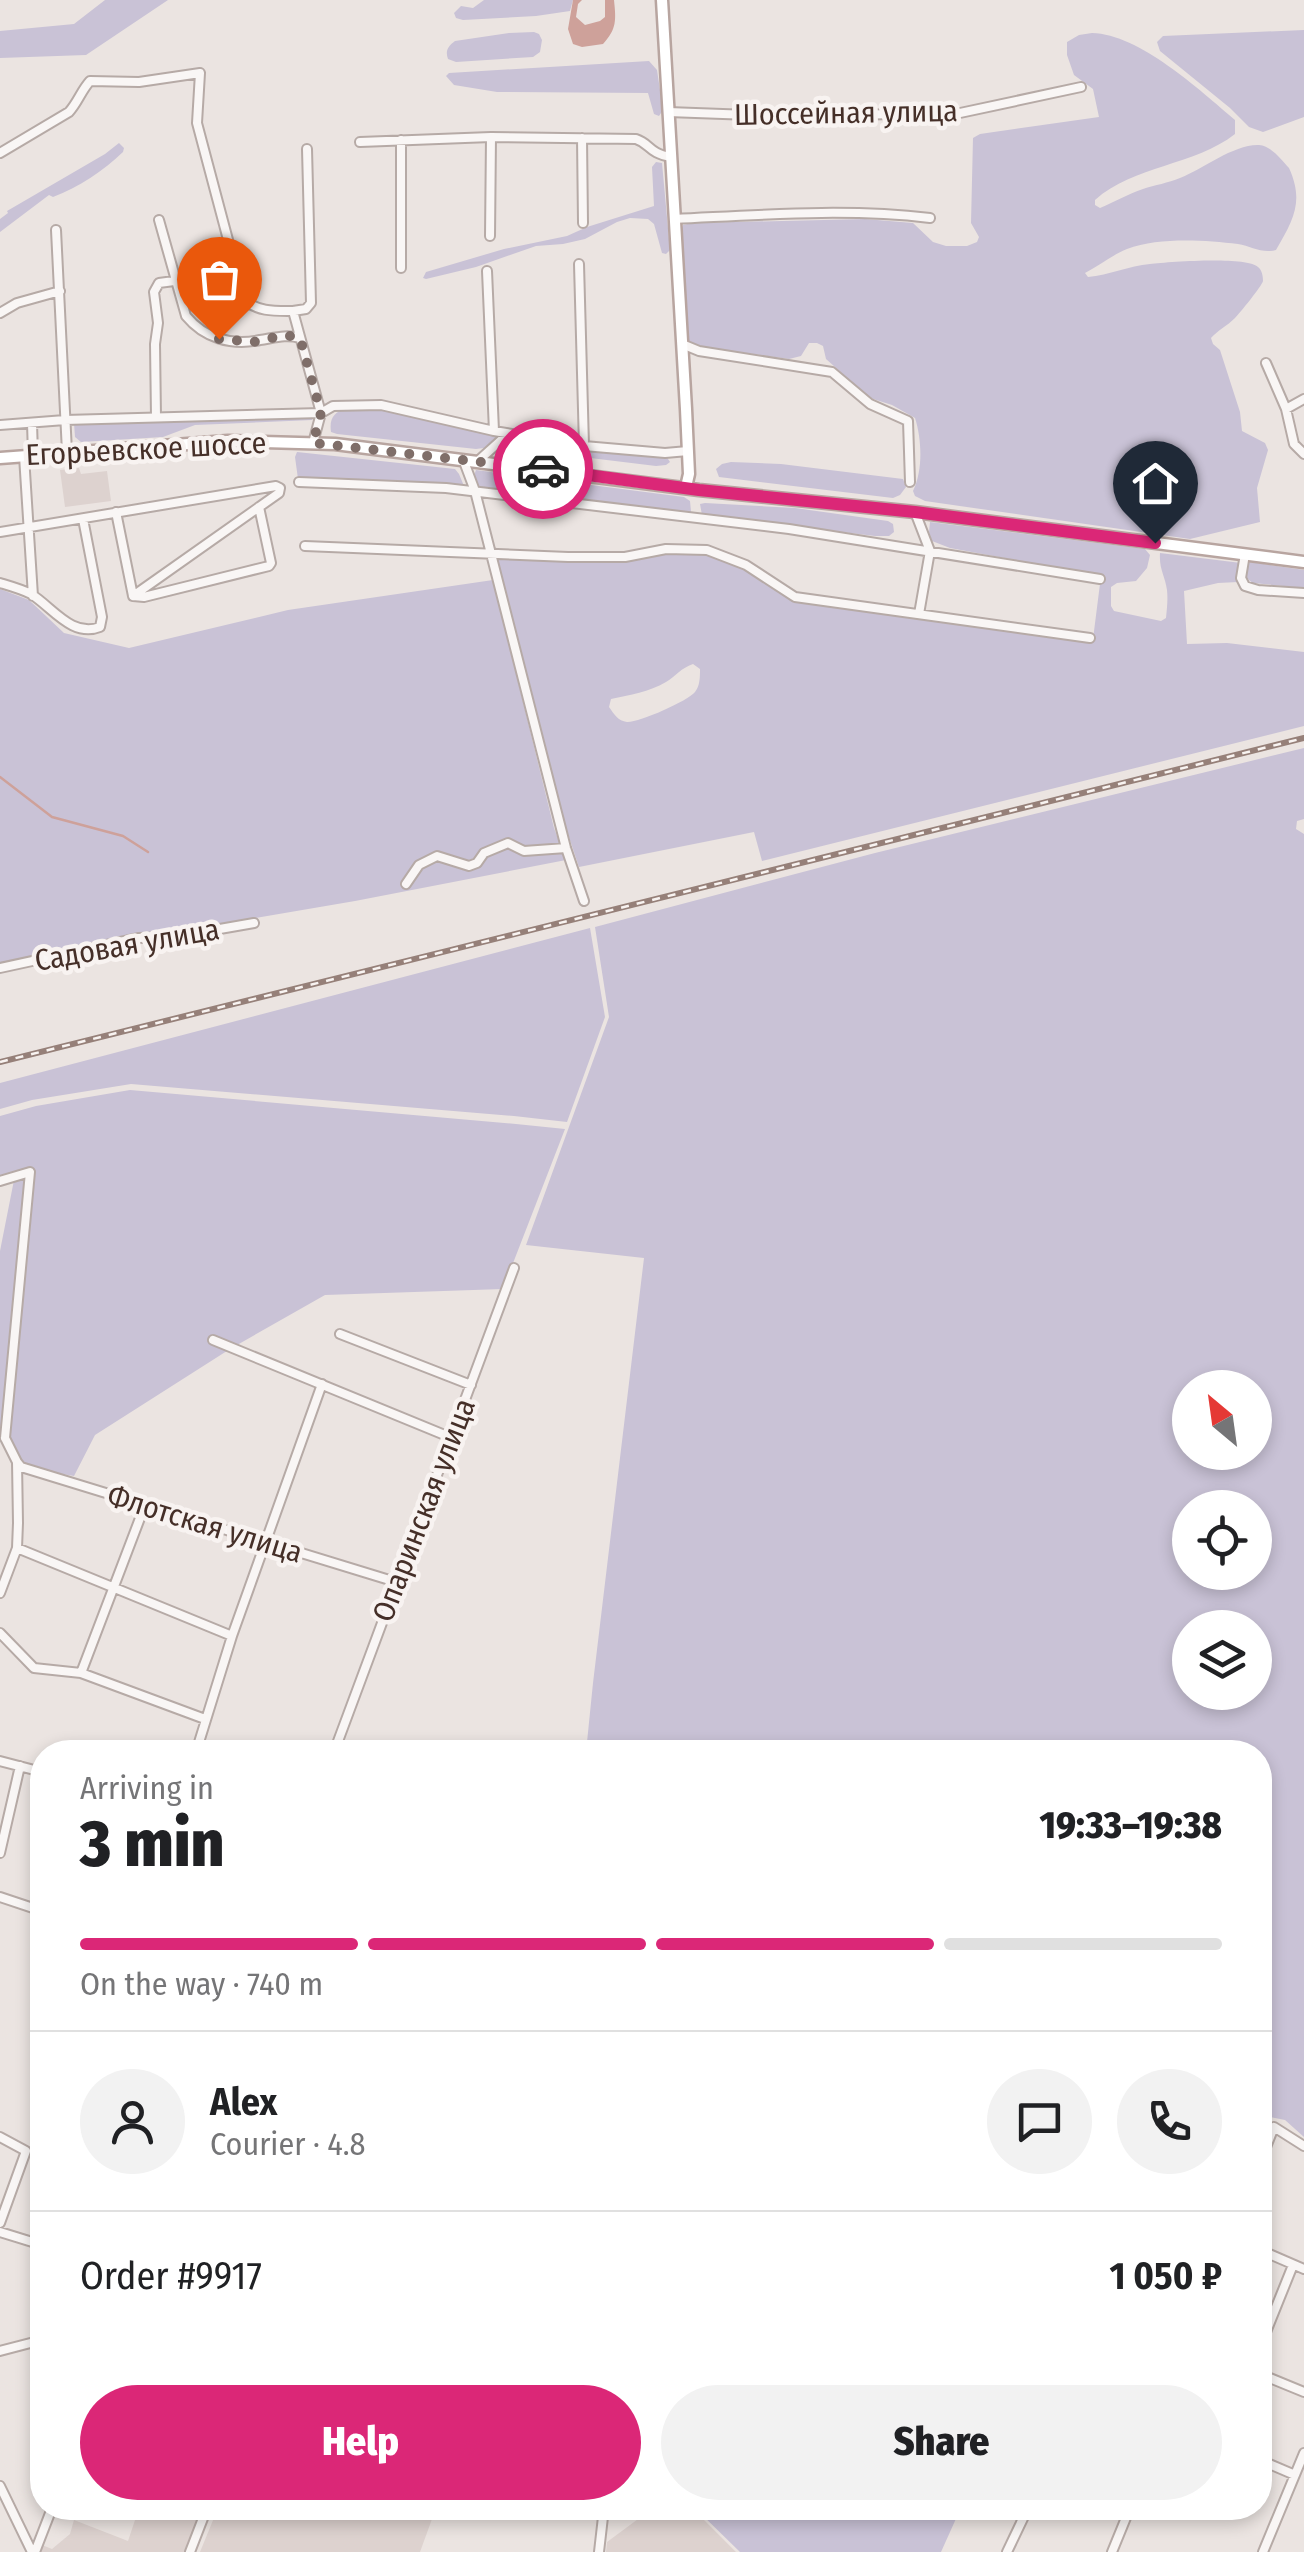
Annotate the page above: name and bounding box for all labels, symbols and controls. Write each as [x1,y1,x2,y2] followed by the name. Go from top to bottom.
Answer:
[734,93,958,133] street label: Шоссейная улица
[177,237,262,340] pin
[192,252,247,307] icon: bag
[493,419,593,519] courier
[25,425,267,473] street label: Егорьевское шоссе
[1113,441,1198,544] pin
[516,442,571,497] icon: car
[1128,456,1183,511] icon: home
[32,911,222,979] street label: Садовая улица
[1172,1370,1272,1470] north arrow
[1172,1370,1272,1710] map controls
[365,1394,483,1626] street label: Опаринская улица
[103,1477,307,1571] street label: Флотская улица
[1172,1490,1272,1590] button: locate
[1172,1610,1272,1710] button: layers
[80,1769,214,1807] text: Arriving in
[1039,1802,1222,1848] text: 19:33–19:38
[80,1805,225,1883] text: 3 min
[80,1965,323,2003] text: On the way · 740 m
[80,2069,185,2174] button: person
[987,2069,1092,2174] button: chat
[1117,2069,1222,2174] button: phone
[210,2079,277,2125] text: Alex
[210,2125,366,2163] text: Courier · 4.8
[80,2253,262,2299] text: Order #9917
[1109,2253,1222,2299] text: 1 050 ₽
[80,2385,641,2500] button: Help
[661,2385,1222,2500] button: Share

